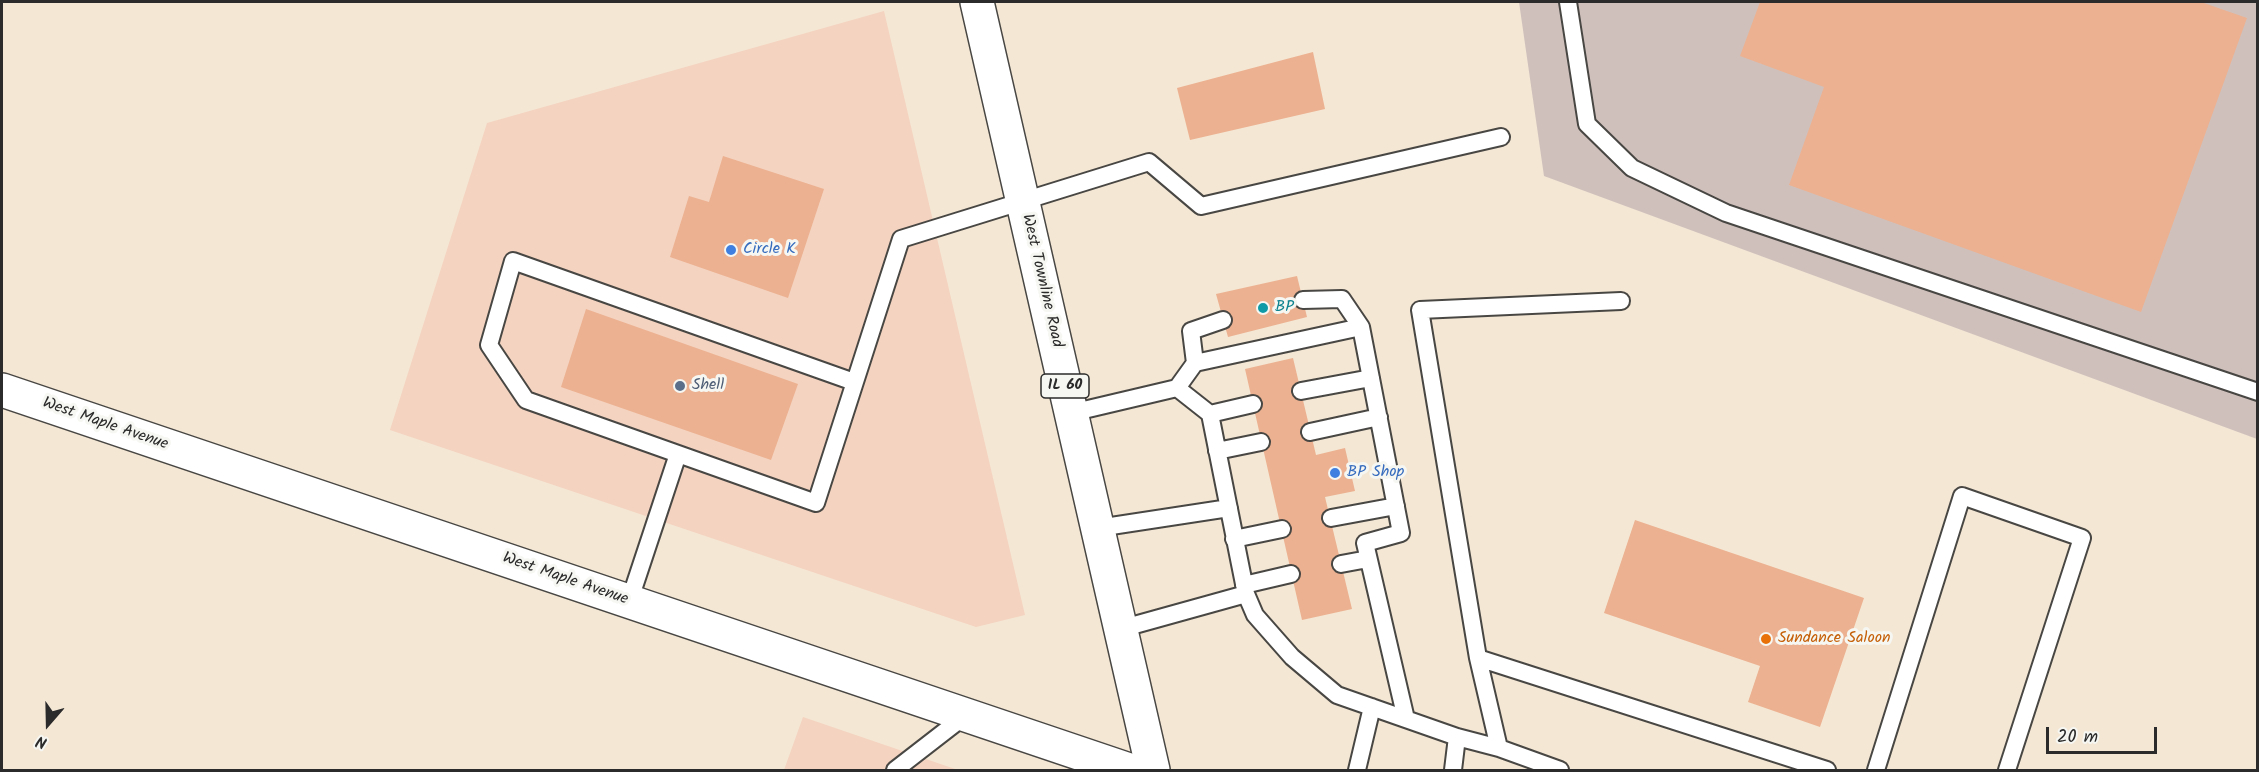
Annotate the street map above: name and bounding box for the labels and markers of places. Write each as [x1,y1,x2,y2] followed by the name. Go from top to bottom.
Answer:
[743,240,796,260] place label: Circle K
[724,243,738,257] marker: Circle K
[1275,298,1294,318] place label: BP
[1256,301,1270,315] marker: BP
[692,376,724,396] place label: Shell
[673,379,687,393] marker: Shell
[1347,463,1404,483] place label: BP Shop
[1328,466,1342,480] marker: BP Shop
[1778,629,1890,649] place label: Sundance Saloon
[1759,632,1773,646] marker: Sundance Saloon

